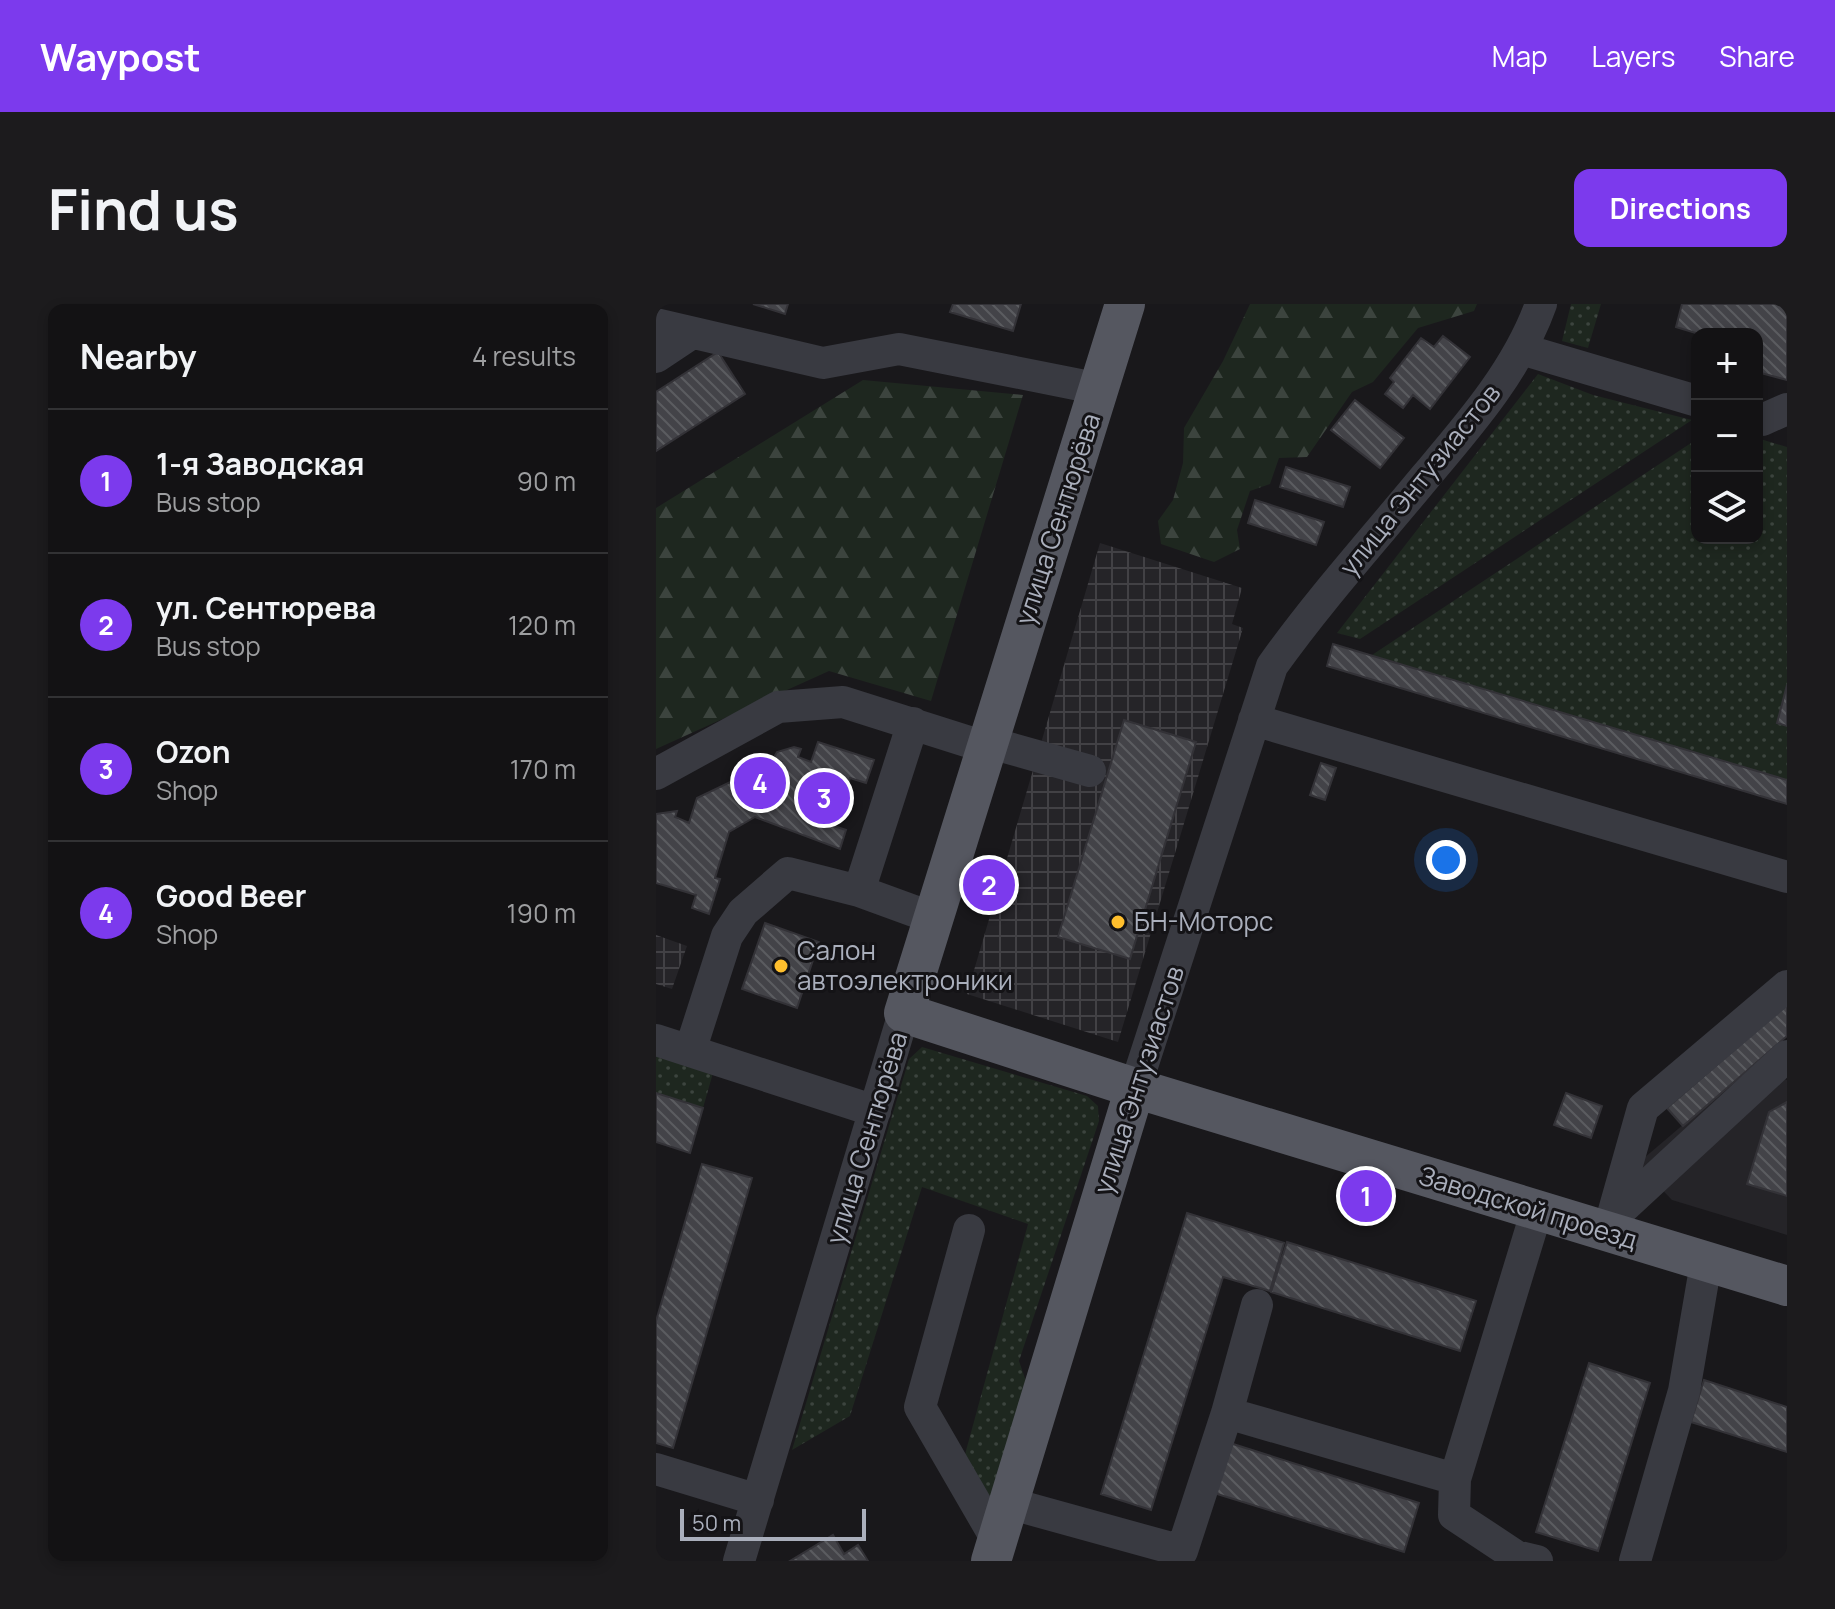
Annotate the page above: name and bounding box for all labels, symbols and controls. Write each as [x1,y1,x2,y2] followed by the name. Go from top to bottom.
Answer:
[40,30,201,82] text: Waypost
[1492,37,1548,75] text: Map
[1592,37,1675,75] text: Layers
[1719,37,1795,75] text: Share
[1574,169,1787,247] button: Directions
[48,170,239,247] text: Find us
[1691,328,1763,544] map controls
[1691,328,1763,400] button: +
[80,333,196,379] text: Nearby
[472,338,576,374] text: 4 results
[1330,376,1508,583] street label: улица Энтузиастов
[1691,400,1763,472] button: −
[1006,408,1108,629] street label: улица Сентюрёва
[156,443,365,484] text: 1-я Заводская
[100,463,112,499] text: 1
[517,463,576,499] text: 90 m
[1691,472,1763,544] button: layers
[156,484,261,520] text: Bus stop
[156,587,376,628] text: ул. Сентюрева
[98,607,114,643] text: 2
[508,607,576,643] text: 120 m
[156,628,261,664] text: Bus stop
[156,731,231,772] text: Ozon
[98,751,114,787] text: 3
[510,751,576,787] text: 170 m
[734,753,786,813] pin: 4
[798,768,850,828] pin: 3
[156,772,218,808] text: Shop
[1426,840,1466,880] your location
[963,855,1015,915] pin: 2
[156,875,307,916] text: Good Beer
[98,895,114,931] text: 4
[507,895,576,931] text: 190 m
[1134,903,1273,939] place label: БН-Моторс
[1109,913,1127,931] marker: БН-Моторс
[156,916,218,952] text: Shop
[797,932,1013,998] place label: Салон автоэлектроники
[772,957,790,975] marker: Салон автоэлектроники
[1084,961,1192,1198] street label: улица Энтузиастов
[817,1027,915,1248] street label: улица Сентюрёва
[1415,1157,1642,1257] street label: Заводской проезд
[1340,1166,1392,1226] pin: 1
[680,1505,866,1541] scale bar
[692,1508,741,1538] text: 50 m

